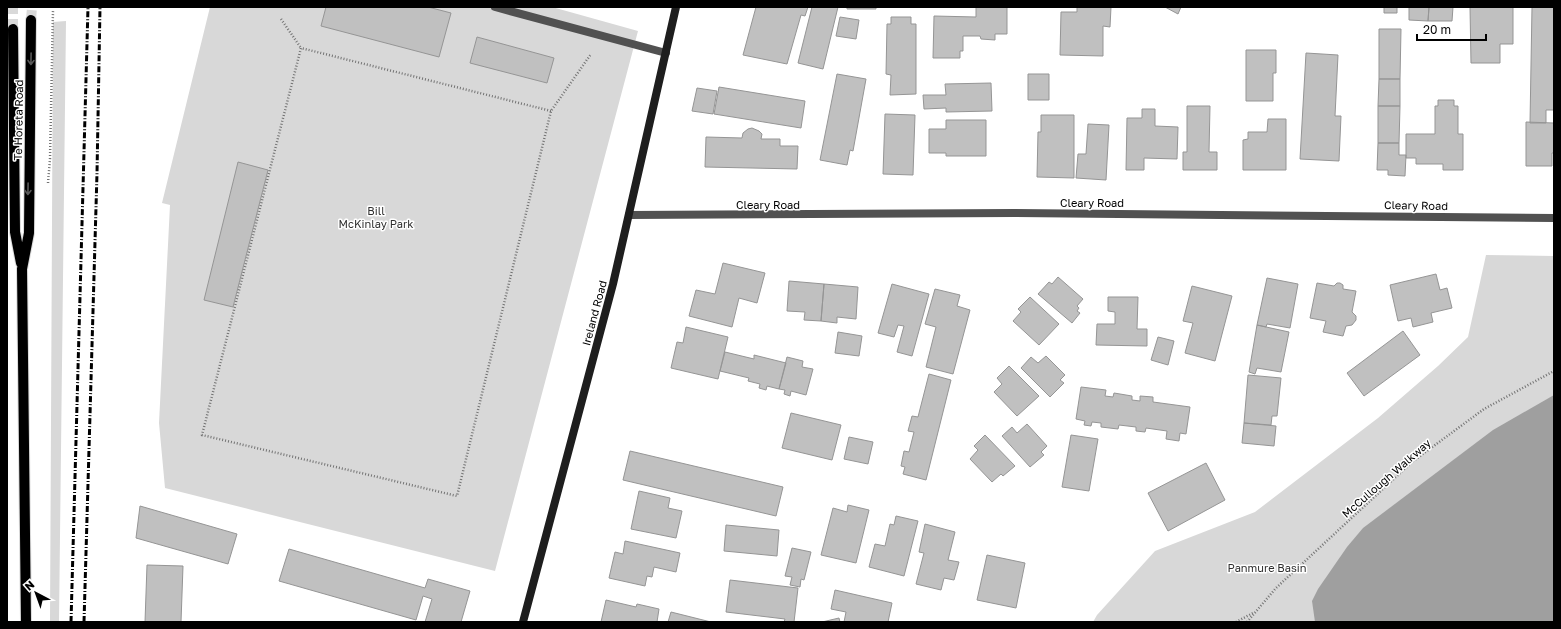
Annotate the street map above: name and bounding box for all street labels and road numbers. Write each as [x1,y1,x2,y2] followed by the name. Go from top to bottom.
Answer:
[11,79,25,161] street label: Te Horeta Road
[1060,196,1124,209] street label: Cleary Road
[736,198,800,211] street label: Cleary Road
[1384,198,1448,212] street label: Cleary Road
[579,279,609,347] street label: Ireland Road
[1339,436,1433,520] street label: McCullough Walkway

